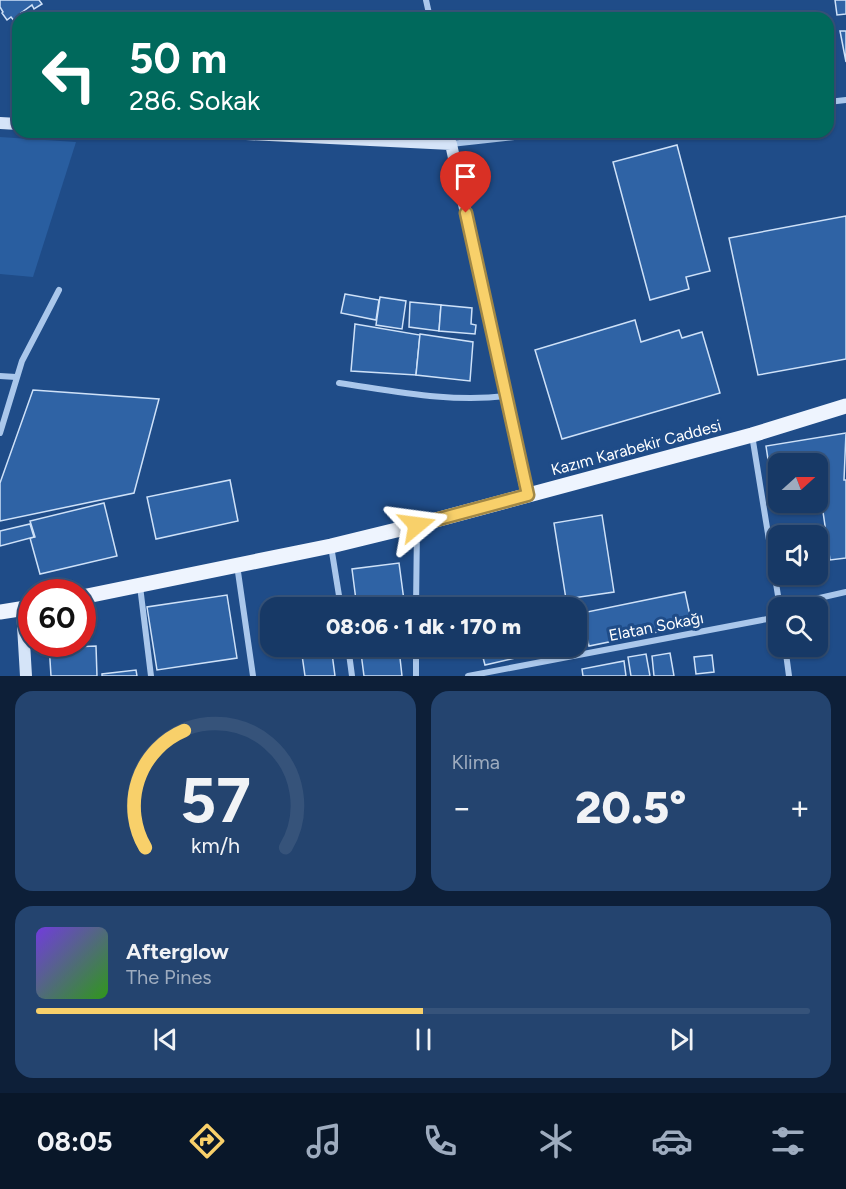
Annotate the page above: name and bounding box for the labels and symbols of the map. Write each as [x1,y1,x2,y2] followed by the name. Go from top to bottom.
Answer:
[440,151,491,213] pin
[549,416,723,479] street label: Kazım Karabekir Caddesi
[768,453,828,513] north arrow
[385,493,449,557] position arrow
[18,579,96,657] speed limit sign: 60
[607,608,705,645] street label: Elatan Sokağı

